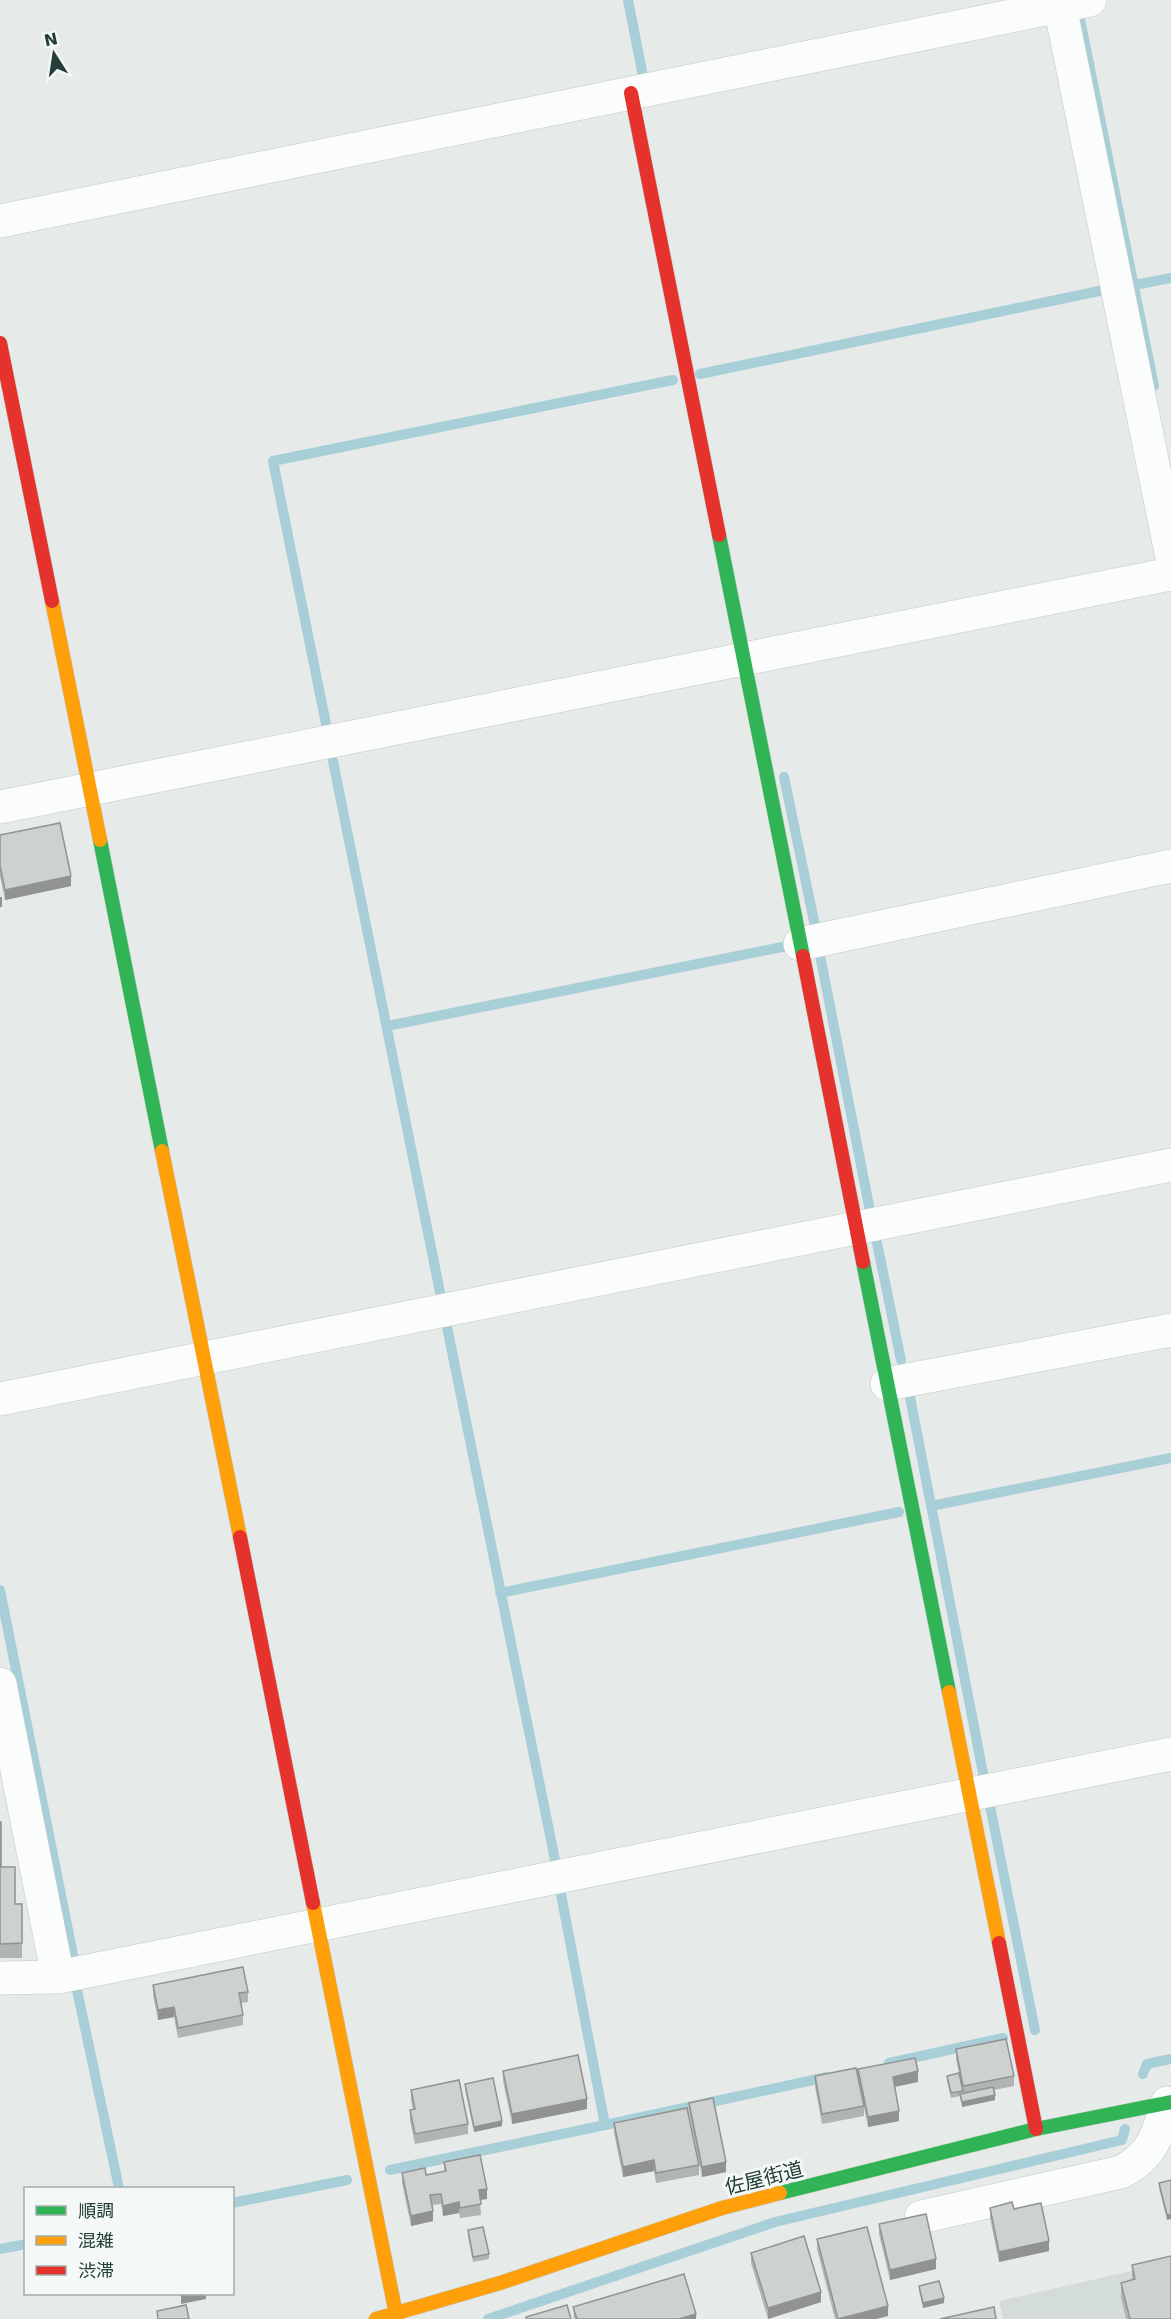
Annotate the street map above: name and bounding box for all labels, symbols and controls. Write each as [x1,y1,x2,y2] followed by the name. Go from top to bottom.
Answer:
[24,24,84,84] north arrow
[42,29,60,51] text: N
[722,2157,806,2199] street label: 佐屋街道
[24,2187,234,2295] legend
[78,2200,114,2221] text: 順調
[78,2230,114,2251] text: 混雑
[78,2260,114,2281] text: 渋滞

